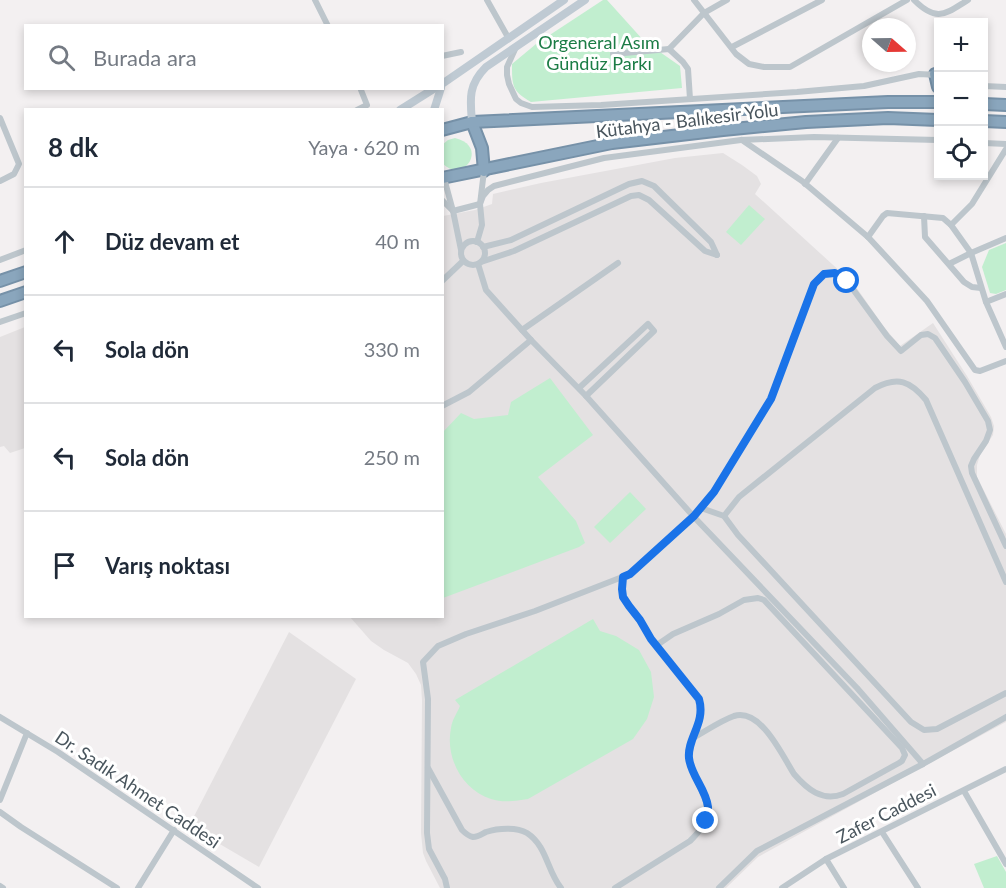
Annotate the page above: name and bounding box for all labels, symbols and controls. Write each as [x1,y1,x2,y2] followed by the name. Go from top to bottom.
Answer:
[862,18,916,72] north arrow
[934,18,988,180] map controls
[934,18,988,72] button: +
[24,24,444,90] search box
[538,31,660,74] park label: Orgeneral Asım Gündüz Parkı
[45,41,78,74] icon: search
[93,44,197,71] text: Burada ara
[934,72,988,126] button: −
[594,98,780,142] street label: Kütahya - Balıkesir Yolu
[934,126,988,180] button: locate
[48,131,98,163] text: 8 dk
[308,135,420,159] text: Yaya · 620 m
[48,225,81,258] icon: ahead
[105,228,240,255] text: Düz devam et
[375,229,420,253] text: 40 m
[833,267,859,293] route start
[48,333,81,366] icon: left
[105,336,189,363] text: Sola dön
[364,337,420,361] text: 330 m
[48,441,81,474] icon: left
[105,444,189,471] text: Sola dön
[364,445,420,469] text: 250 m
[48,549,81,582] icon: arrive
[105,552,230,579] text: Varış noktası
[51,725,225,853] street label: Dr. Sadık Ahmet Caddesi
[833,779,939,847] street label: Zafer Caddesi
[692,807,718,833] route end

